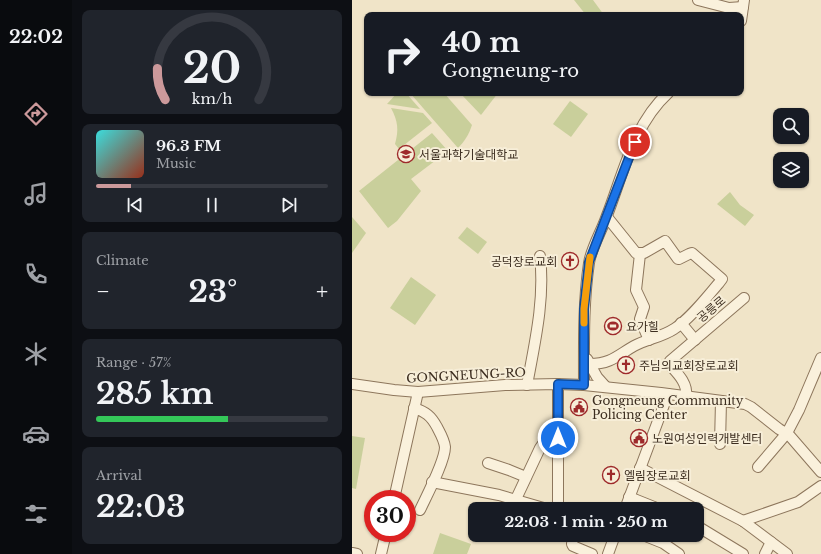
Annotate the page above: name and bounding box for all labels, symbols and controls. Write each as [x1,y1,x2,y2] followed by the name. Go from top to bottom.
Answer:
[442,25,520,60] text: 40 m
[9,26,63,48] text: 22:02
[376,28,428,80] icon: right
[183,43,241,94] text: 20
[442,60,579,82] text: Gongneung-ro
[192,90,232,108] text: km/h
[22,100,50,128] icon: directions
[773,108,809,188] map controls
[773,108,809,144] button: search
[618,125,652,159] pin
[624,131,646,153] icon: arrive
[156,136,221,155] text: 96.3 FM
[396,144,416,164] school or university icon: 서울과학기술대학교
[419,147,518,162] place label: 서울과학기술대학교
[773,152,809,188] button: layers
[156,155,196,172] text: Music
[22,180,50,208] icon: music
[124,194,146,216] icon: previous
[201,194,223,216] icon: pause
[278,194,300,216] icon: next
[560,251,580,271] church icon: 공덕장로교회
[96,252,149,269] text: Climate
[491,254,557,269] place label: 공덕장로교회
[22,260,50,288] icon: phone
[189,273,237,310] text: 23°
[96,278,110,305] text: −
[316,278,328,305] text: +
[693,293,729,325] street label: 공릉로
[603,316,623,336] sports icon: 요가힐
[626,319,659,334] place label: 요가힐
[22,340,50,368] icon: climate
[96,354,171,371] text: Range · 57%
[616,355,636,375] church icon: 주님의교회장로교회
[639,358,738,373] place label: 주님의교회장로교회
[406,364,526,386] street label: GONGNEUNG-RO
[96,375,214,412] text: 285 km
[592,393,744,422] place label: Gongneung Community Policing Center
[569,397,589,417] public building icon: Gongneung Community Policing Center
[537,417,579,459] position arrow
[22,420,50,448] icon: car
[629,428,649,448] public building icon: 노원여성인력개발센터
[652,431,762,446] place label: 노원여성인력개발센터
[601,465,621,485] church icon: 엘림장로교회
[96,467,142,484] text: Arrival
[624,468,690,483] place label: 엘림장로교회
[96,488,185,525] text: 22:03
[364,490,416,542] speed limit sign: 30
[22,500,50,528] icon: filters
[504,512,668,531] text: 22:03 · 1 min · 250 m

